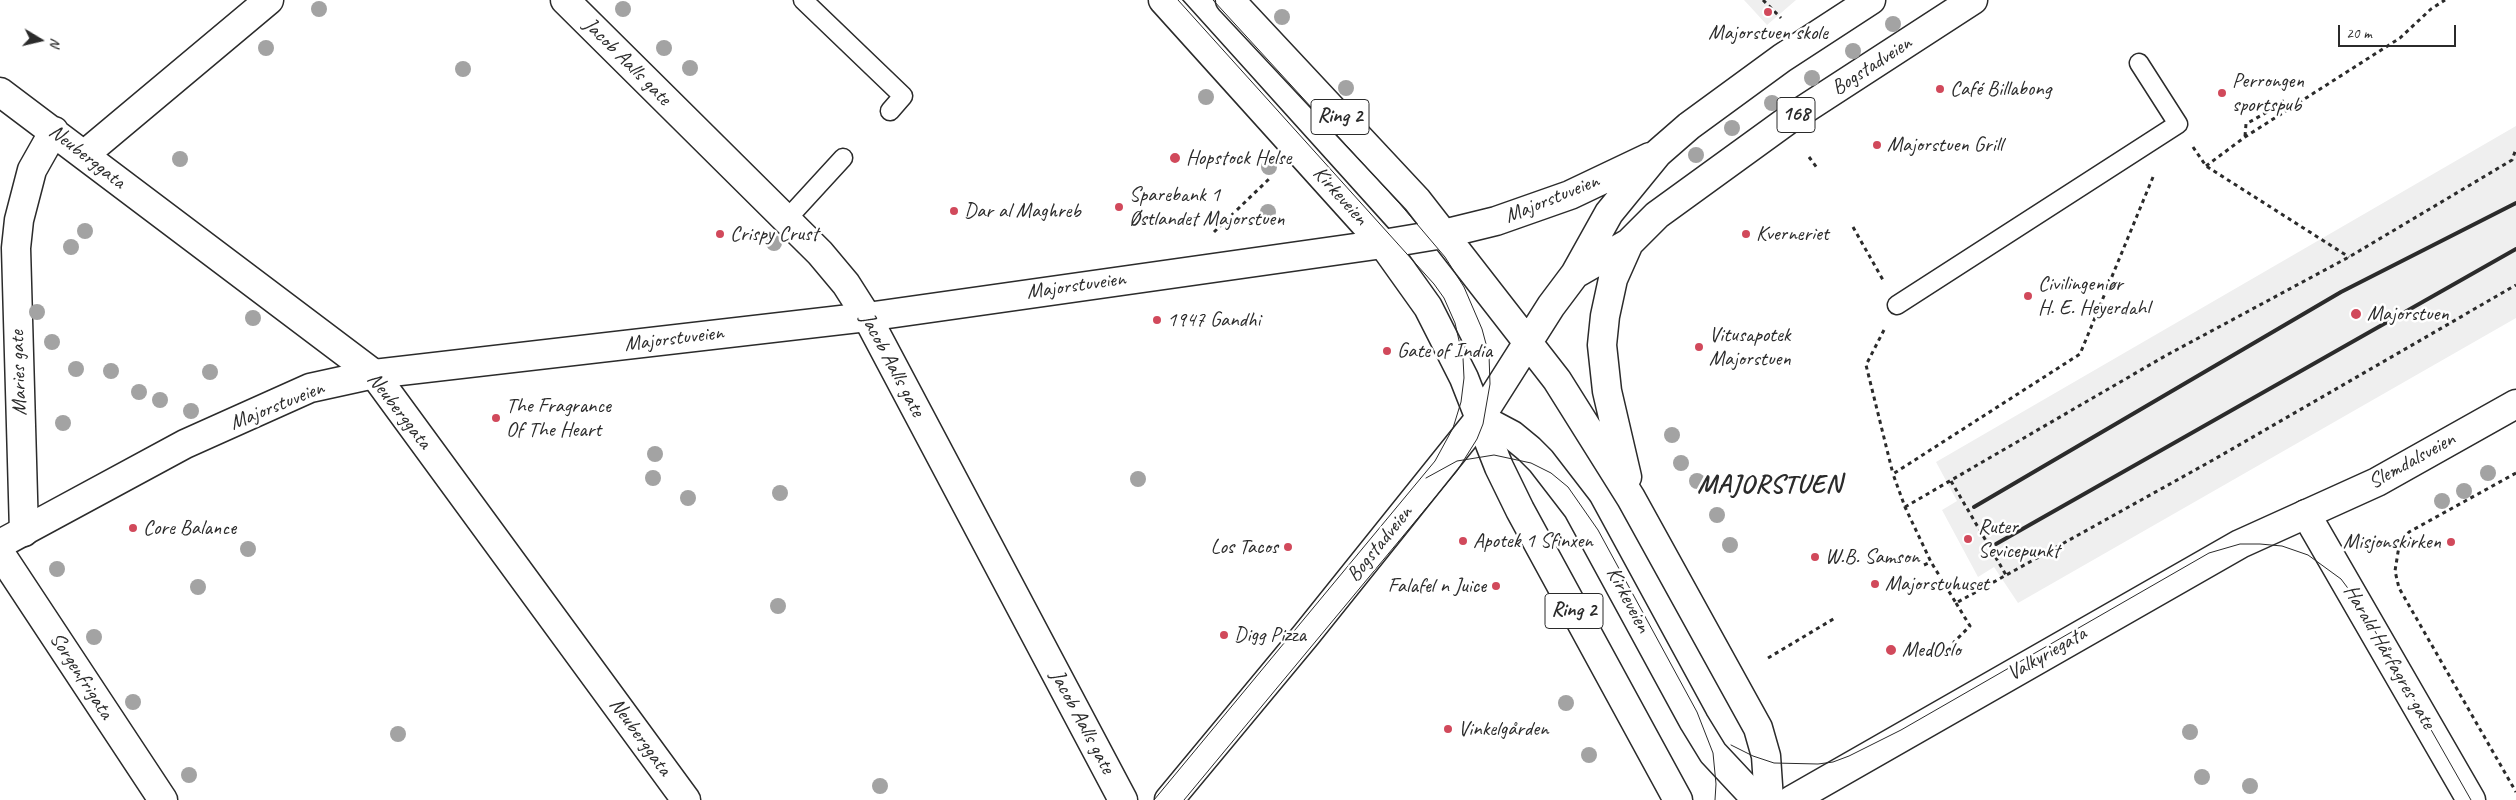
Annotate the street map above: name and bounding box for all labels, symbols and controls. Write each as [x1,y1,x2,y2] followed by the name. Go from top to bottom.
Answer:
[1762,6,1774,18] marker: Majorstuen skole
[578,13,676,111] street label: Jacob Aalls gate
[15,15,65,65] north arrow
[2341,15,2458,47] scale bar
[1708,20,1828,46] place label: Majorstuen skole
[2346,24,2372,43] text: 20 m
[1827,31,1917,101] street label: Bogstadveien
[46,37,64,48] text: N
[2232,68,2304,118] place label: Perrongen sportspub
[1950,76,2051,102] place label: Café Billabong
[1934,83,1946,95] marker: Café Billabong
[2216,87,2228,99] marker: Perrongen sportspub
[1777,98,1815,132] road number: 168
[1311,100,1369,134] road number: Ring 2
[44,119,130,195] street label: Neuberggata
[1887,132,2003,158] place label: Majorstuen Grill
[1871,139,1883,151] marker: Majorstuen Grill
[1186,145,1291,171] place label: Hopstock Helse
[1168,151,1182,165] marker: Hopstock Helse
[1307,161,1373,231] street label: Kirkeveien
[1501,169,1603,229] street label: Majorstuveien
[1129,182,1285,232] place label: Sparebank 1 Østlandet Majorstuen
[964,198,1081,224] place label: Dar al Maghreb
[1113,201,1125,213] marker: Sparebank 1 Østlandet Majorstuen
[948,205,960,217] marker: Dar al Maghreb
[730,221,818,247] place label: Crispy Crust
[1756,221,1829,247] place label: Kverneriet
[714,228,726,240] marker: Crispy Crust
[1740,228,1752,240] marker: Kverneriet
[1025,267,1127,305] street label: Majorstuveien
[2038,271,2150,321] place label: Civilingeniør H. E. Heyerdahl
[2022,290,2034,302] marker: Civilingeniør H. E. Heyerdahl
[2367,301,2449,327] place label: Majorstuen
[1167,307,1260,333] place label: 1947 Gandhi
[2349,307,2363,321] marker: Majorstuen
[854,309,930,421] street label: Jacob Aalls gate
[1151,314,1163,326] marker: 1947 Gandhi
[623,320,725,358] street label: Majorstuveien
[1709,322,1791,372] place label: Vitusapotek Majorstuen
[5,330,33,416] street label: Maries gate
[1397,338,1492,364] place label: Gate of India
[1693,341,1705,353] marker: Vitusapotek Majorstuen
[1381,345,1393,357] marker: Gate of India
[361,368,437,454] street label: Neuberggata
[226,376,328,436] street label: Majorstuveien
[506,393,611,443] place label: The Fragrance Of The Heart
[490,412,502,424] marker: The Fragrance Of The Heart
[2364,427,2460,495] street label: Slemdalsveien
[1697,469,1843,501] district label: MAJORSTUEN
[1342,501,1418,587] street label: Bogstadveien
[1978,514,2059,564] place label: Ruter Sevicepunkt
[143,515,236,541] place label: Core Balance
[127,522,139,534] marker: Core Balance
[1473,528,1593,554] place label: Apotek 1 Sfinxen
[2343,529,2441,555] place label: Misjonskirken
[1962,533,1974,545] marker: Ruter Sevicepunkt
[1210,534,1278,560] place label: Los Tacos
[1457,535,1469,547] marker: Apotek 1 Sfinxen
[2445,536,2457,548] marker: Misjonskirken
[1282,541,1294,553] marker: Los Tacos
[1825,544,1919,570] place label: W.B. Samson
[1809,551,1821,563] marker: W.B. Samson
[1600,563,1656,637] street label: Kirkeveien
[1885,571,1989,597] place label: Majorstuhuset
[1388,573,1486,599] place label: Falafel n Juice
[1869,578,1881,590] marker: Majorstuhuset
[1490,580,1502,592] marker: Falafel n Juice
[2338,580,2440,734] street label: Harald Hårfagres gate
[1545,594,1603,628] road number: Ring 2
[2003,621,2091,687] street label: Valkyriegata
[1234,622,1306,648] place label: Digg Pizza
[44,628,118,724] street label: Sorgenfrigata
[1218,629,1230,641] marker: Digg Pizza
[1902,637,1961,663] place label: MedOslo
[1884,643,1898,657] marker: MedOslo
[1044,666,1120,778] street label: Jacob Aalls gate
[603,693,677,781] street label: Neuberggata
[1458,716,1548,742] place label: Vinkelgården
[1442,723,1454,735] marker: Vinkelgården

